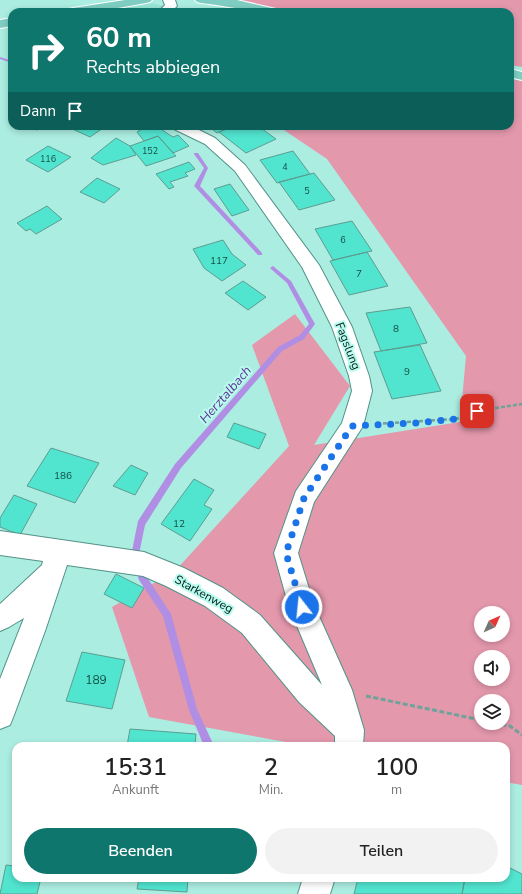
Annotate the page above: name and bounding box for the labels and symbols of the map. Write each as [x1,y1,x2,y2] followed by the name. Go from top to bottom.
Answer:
[142,145,158,157] house number: 152
[40,153,56,165] house number: 116
[282,161,288,173] house number: 4
[304,185,310,197] house number: 5
[340,234,346,246] house number: 6
[210,254,228,268] house number: 117
[356,267,362,281] house number: 7
[332,320,364,372] street label: Fagslung
[393,322,399,336] house number: 8
[196,362,256,427] water label: Herztalbach
[404,365,410,379] house number: 9
[460,394,494,428] pin
[54,469,72,483] house number: 186
[173,517,185,531] house number: 12
[172,571,236,617] street label: Starkenweg
[281,586,323,628] position arrow
[474,606,510,642] north arrow
[85,672,107,688] house number: 189

